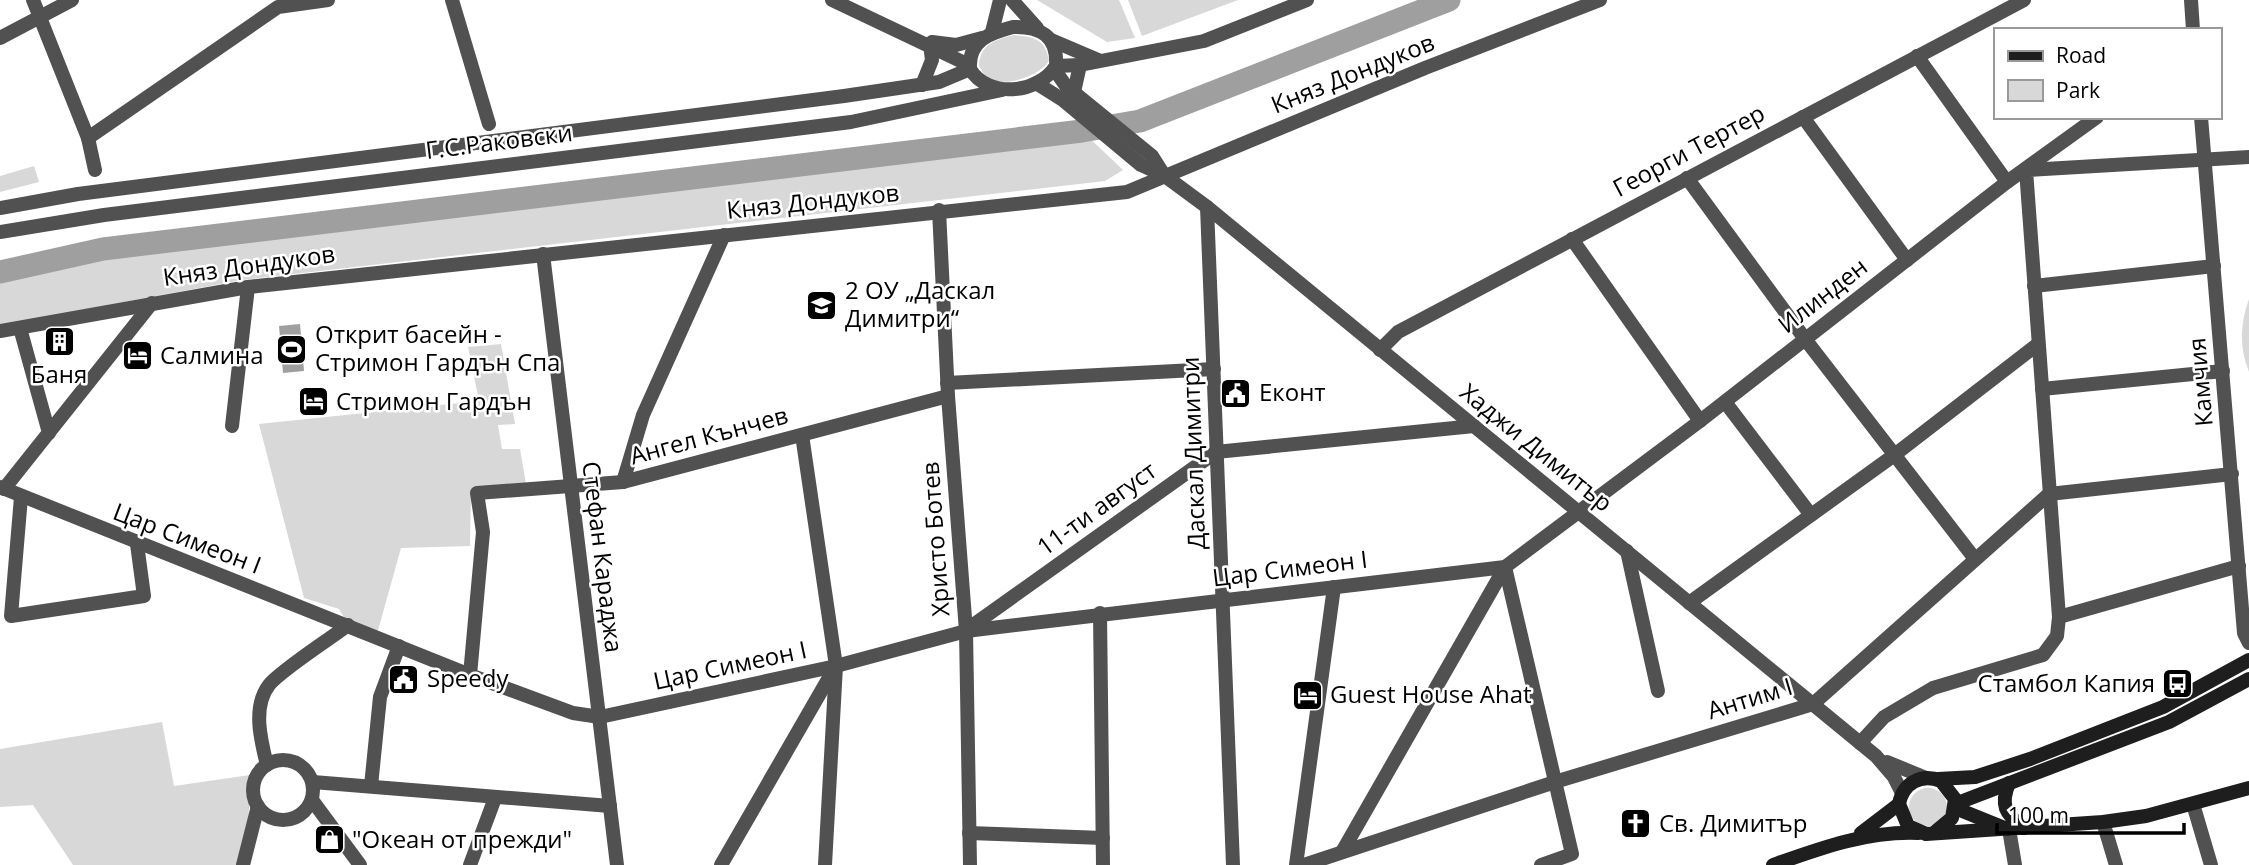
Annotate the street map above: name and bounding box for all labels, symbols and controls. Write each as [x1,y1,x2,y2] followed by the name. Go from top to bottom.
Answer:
[1266,25,1439,120] street label: Княз Дондуков
[1994,28,2221,119] legend
[2056,41,2106,69] text: Road
[2056,76,2100,104] text: Park
[1606,96,1770,204] street label: Георги Тертер
[423,115,574,166] street label: Г.С.Раковски
[725,175,901,226] street label: Княз Дондуков
[161,236,337,293] street label: Княз Дондуков
[1771,250,1874,340] street label: Илинден
[845,273,995,334] place label: 2 ОУ „Даскал Димитри“
[805,288,839,322] school or university icon: 2 ОУ „Даскал Димитри“
[315,317,560,378] place label: Открит басейн - Стримон Гардън Спа
[42,324,76,358] building icon: Баня
[275,332,309,366] sports icon: Открит басейн - Стримон Гардън Спа
[2179,337,2220,428] street label: Камчия
[160,338,264,371] place label: Салмина
[120,339,154,373] hotel icon: Салмина
[1173,356,1212,550] street label: Даскал Димитри
[31,357,87,390] place label: Баня
[1259,375,1326,408] place label: Еконт
[1454,375,1620,519] street label: Хаджи Димитър
[1219,376,1253,410] public building icon: Еконт
[336,384,532,417] place label: Стримон Гардън
[296,385,330,419] hotel icon: Стримон Гардън
[626,398,791,471] street label: Ангел Кънчев
[1030,453,1163,562] street label: 11-ти август
[575,459,632,654] street label: Стефан Караджа
[913,461,956,618] street label: Христо Ботев
[109,494,266,581] street label: Цар Симеон I
[1210,542,1369,593] street label: Цар Симеон I
[650,632,809,697] street label: Цар Симеон I
[427,661,509,694] place label: Speedy
[387,662,421,696] public building icon: Speedy
[1978,666,2155,699] place label: Стамбол Капия
[2161,667,2195,701] bus stop icon: Стамбол Капия
[1703,669,1796,726] street label: Антим I
[1330,677,1532,710] place label: Guest House Ahat
[1290,678,1324,712] hotel icon: Guest House Ahat
[1997,792,2184,836] scale bar
[2008,801,2069,829] text: 100 m
[1659,806,1807,839] place label: Св. Димитър
[1619,807,1653,841] church icon: Св. Димитър
[352,822,572,855] place label: "Океан от прежди"
[312,823,346,857] shop icon: "Океан от прежди"

